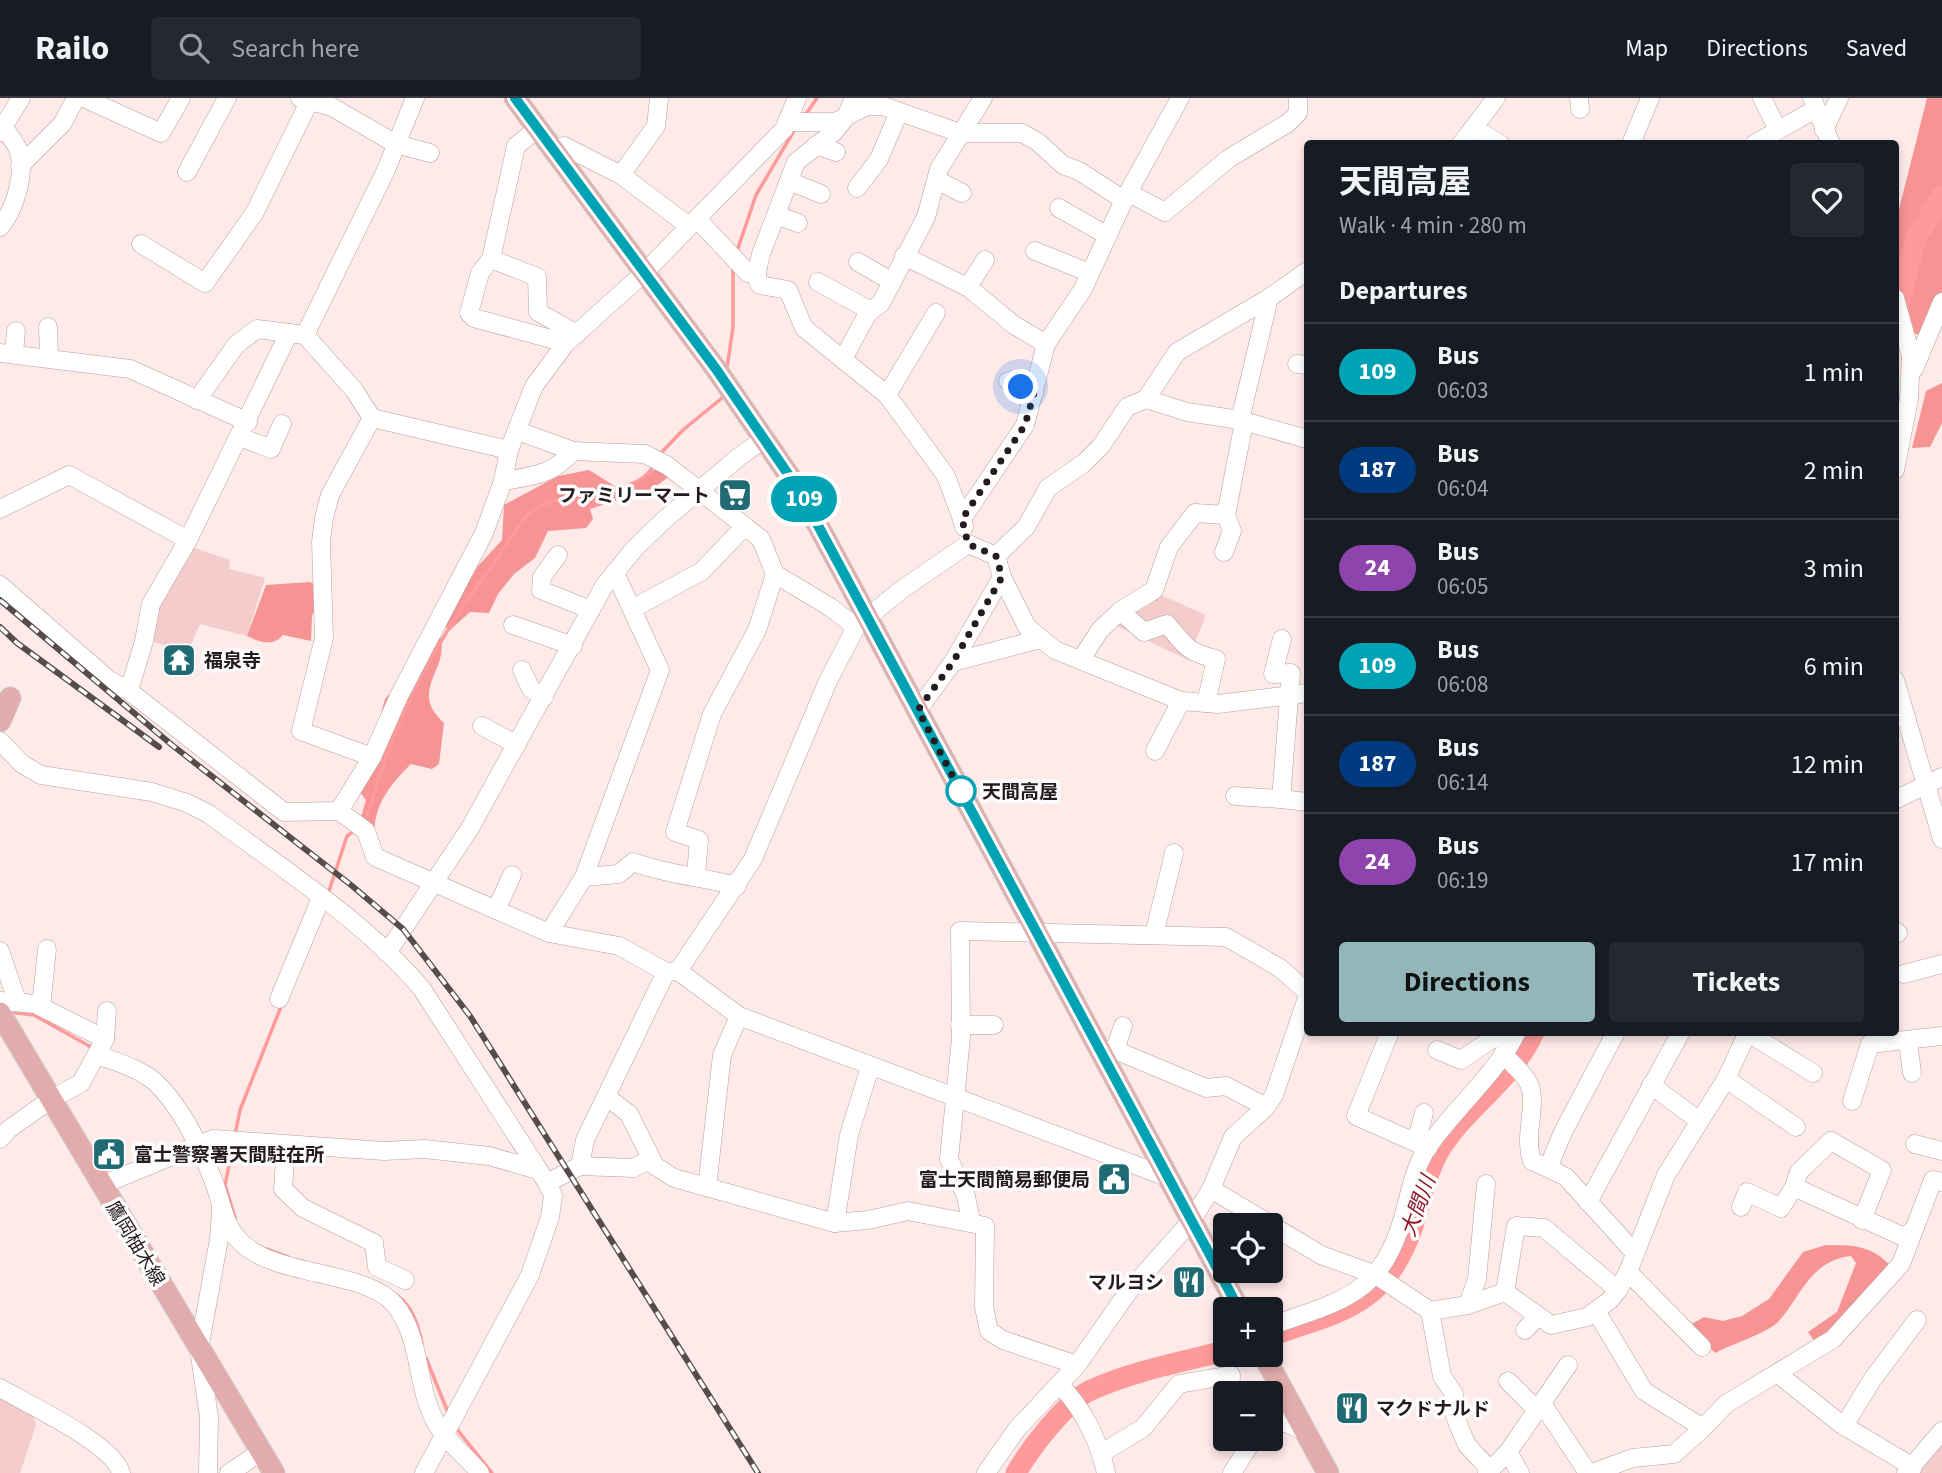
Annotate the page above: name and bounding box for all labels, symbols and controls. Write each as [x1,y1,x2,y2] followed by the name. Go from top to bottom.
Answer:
[151,17,641,80] search box
[35,25,109,72] text: Railo
[175,29,213,67] icon: search
[231,30,359,67] text: Search here
[1625,31,1668,66] text: Map
[1706,31,1808,66] text: Directions
[1846,31,1907,66] text: Saved
[1339,159,1471,206] text: 天間高屋
[1790,163,1864,237] button: heart
[1339,209,1527,242] text: Walk · 4 min · 280 m
[1339,272,1467,309] text: Departures
[1437,337,1479,374] text: Bus
[1358,354,1397,389] text: 109
[1804,354,1864,391] text: 1 min
[1003,369,1038,404] your location
[1437,374,1488,407] text: 06:03
[1437,435,1479,472] text: Bus
[1358,452,1397,487] text: 187
[1804,452,1864,489] text: 2 min
[1437,472,1488,505] text: 06:04
[716,476,754,514] supermarket icon: ファミリーマート
[764,476,844,522] line badge: 109
[785,481,823,516] text: 109
[558,483,710,510] place label: ファミリーマート
[1437,533,1479,570] text: Bus
[1365,550,1390,585] text: 24
[1804,550,1864,587] text: 3 min
[1437,570,1488,603] text: 06:05
[1437,631,1479,668] text: Bus
[160,641,198,679] temple icon: 福泉寺
[204,648,261,675] place label: 福泉寺
[1358,648,1397,683] text: 109
[1804,648,1864,685] text: 6 min
[1437,668,1488,701] text: 06:08
[1437,729,1479,766] text: Bus
[1358,746,1397,781] text: 187
[1791,746,1864,783] text: 12 min
[1437,766,1488,799] text: 06:14
[946,776,976,806] marker: 天間高屋
[982,779,1058,806] place label: 天間高屋
[1437,827,1479,864] text: Bus
[1365,844,1390,879] text: 24
[1791,844,1864,881] text: 17 min
[1437,864,1488,897] text: 06:19
[1339,942,1595,1022] button: Directions
[1609,942,1864,1022] button: Tickets
[90,1135,128,1173] public building icon: 富士警察署天間駐在所
[134,1142,324,1169] place label: 富士警察署天間駐在所
[1095,1160,1133,1198] public building icon: 富士天間簡易郵便局
[919,1167,1090,1194] place label: 富士天間簡易郵便局
[1393,1169,1444,1241] water label: 大間川
[99,1196,171,1291] street label: 鷹岡柚木線
[1213,1213,1283,1451] map controls
[1213,1213,1283,1283] button: locate
[1170,1263,1208,1301] restaurant icon: マルヨシ
[1088,1270,1164,1297] place label: マルヨシ
[1213,1297,1283,1367] button: +
[1213,1381,1283,1451] button: −
[1333,1389,1371,1427] restaurant icon: マクドナルド
[1376,1396,1490,1423] place label: マクドナルド

